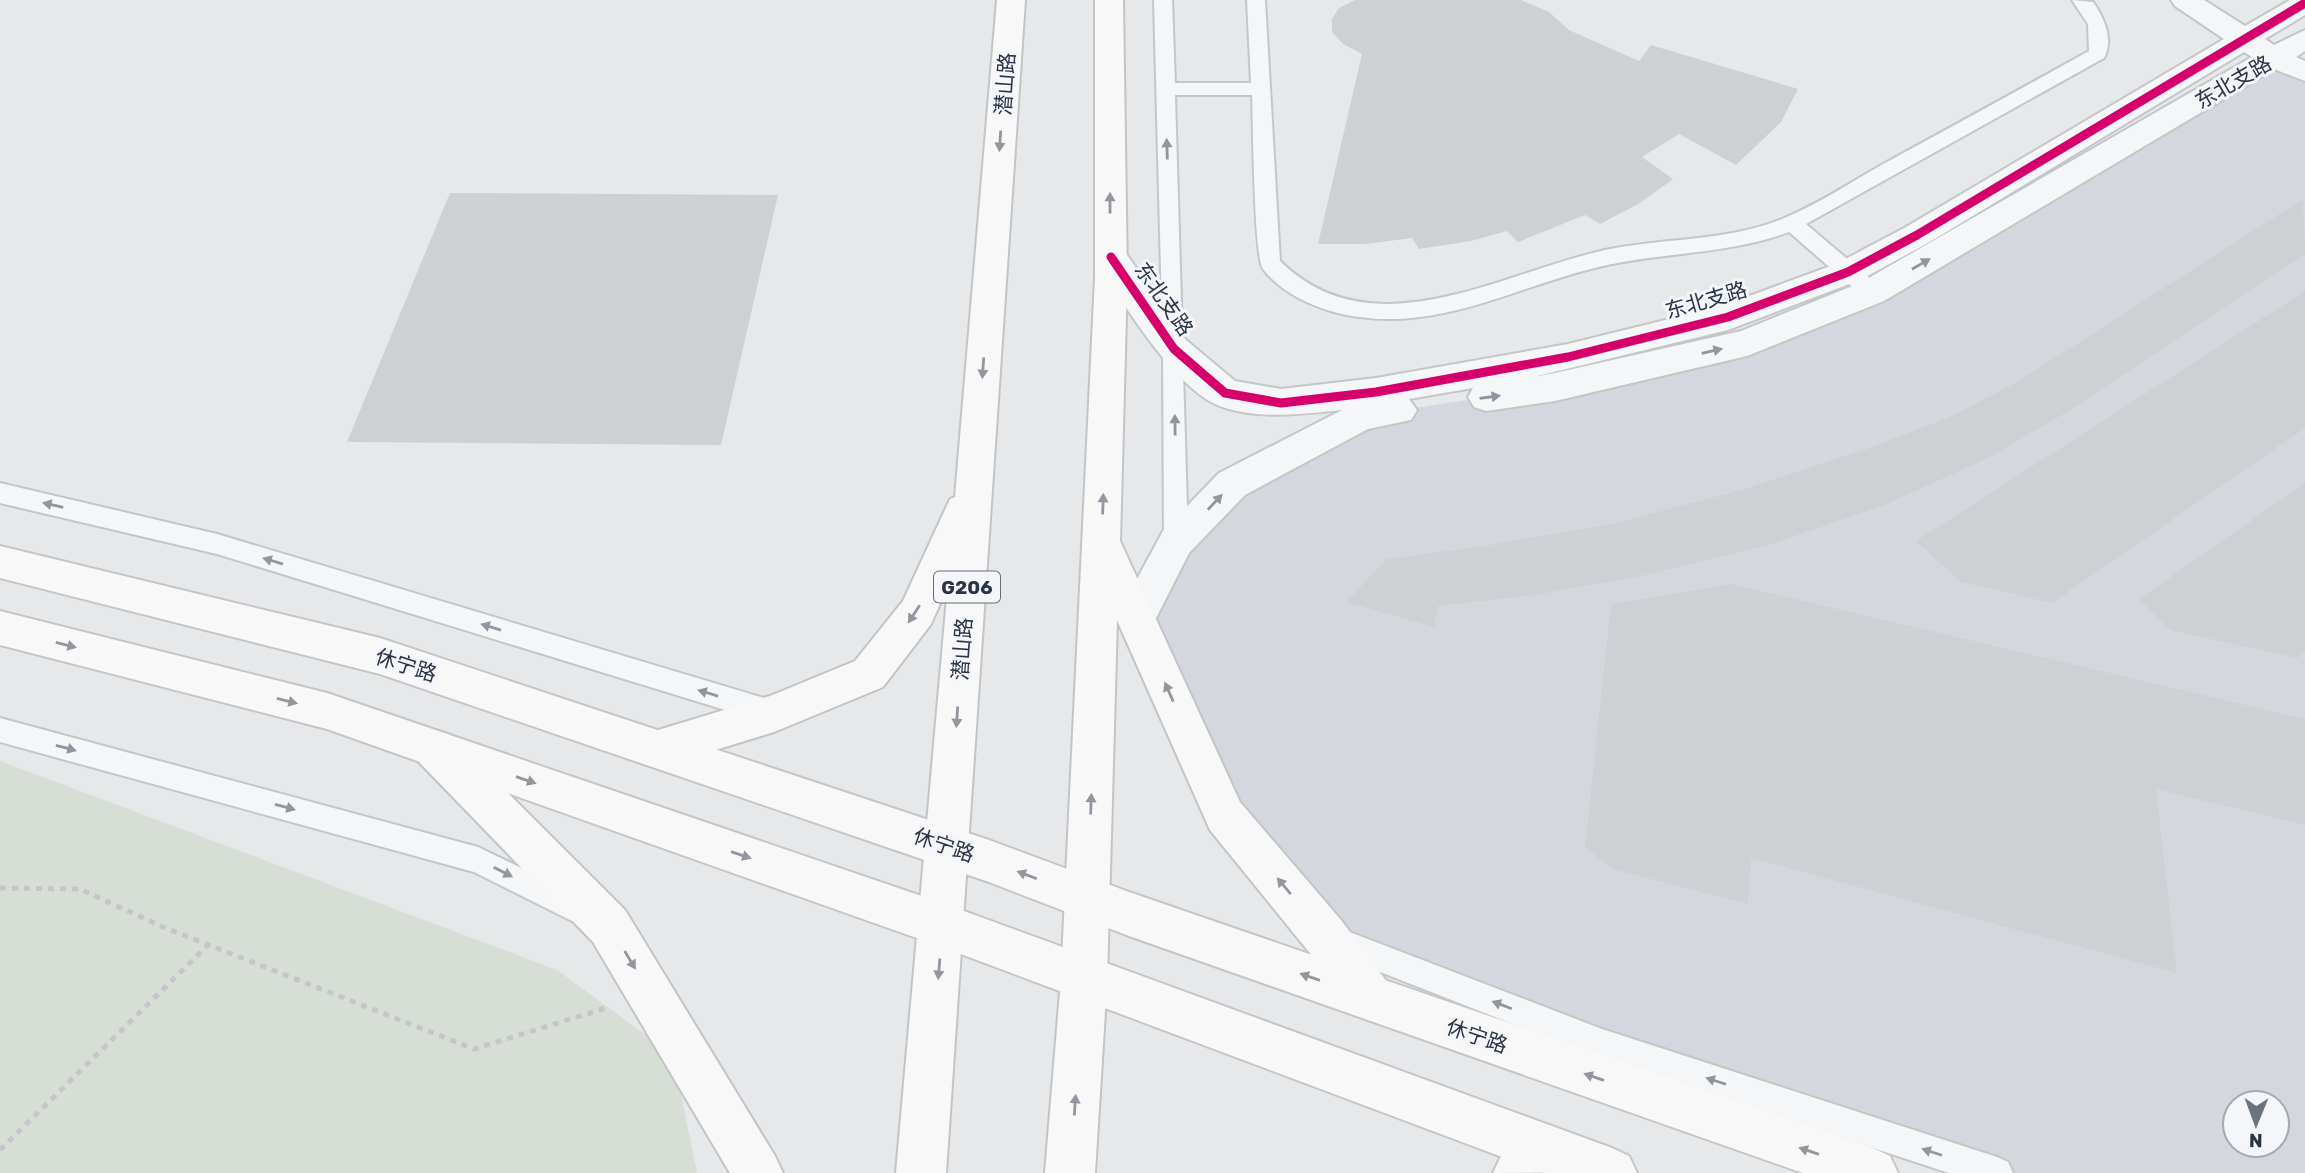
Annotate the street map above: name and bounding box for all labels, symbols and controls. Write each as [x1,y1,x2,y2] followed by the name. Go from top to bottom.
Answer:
[2190,50,2276,114] street label: 东北支路
[990,52,1020,116] street label: 潜山路
[994,131,1005,153] one-way arrow
[1162,138,1173,160] one-way arrow
[1104,191,1116,213] one-way arrow
[1130,257,1198,341] street label: 东北支路
[1912,257,1931,270] one-way arrow
[1662,276,1750,324] street label: 东北支路
[1701,345,1723,356] one-way arrow
[977,357,988,379] one-way arrow
[1479,391,1501,402] one-way arrow
[1169,414,1181,436] one-way arrow
[1097,492,1108,514] one-way arrow
[1206,494,1222,511] one-way arrow
[41,499,63,510] one-way arrow
[262,555,283,565] one-way arrow
[934,572,1000,602] road number: G206
[907,605,921,623] one-way arrow
[947,617,977,681] street label: 潜山路
[480,621,501,631] one-way arrow
[55,640,77,651] one-way arrow
[372,643,440,687] street label: 休宁路
[1163,682,1175,702] one-way arrow
[698,687,719,698] one-way arrow
[276,696,298,707] one-way arrow
[951,706,962,728] one-way arrow
[56,743,77,753] one-way arrow
[515,775,536,786] one-way arrow
[1086,793,1097,815] one-way arrow
[275,803,296,813] one-way arrow
[910,823,978,867] street label: 休宁路
[730,850,751,861] one-way arrow
[493,867,513,878] one-way arrow
[1016,869,1037,880] one-way arrow
[1276,878,1291,896] one-way arrow
[624,950,636,969] one-way arrow
[933,958,944,980] one-way arrow
[1299,971,1320,982] one-way arrow
[1491,999,1512,1010] one-way arrow
[1443,1014,1511,1058] street label: 休宁路
[1583,1071,1604,1082] one-way arrow
[1705,1075,1726,1086] one-way arrow
[2221,1089,2291,1159] north arrow
[1070,1094,1081,1116] one-way arrow
[2249,1129,2263,1152] text: N
[1798,1145,1819,1156] one-way arrow
[1922,1146,1943,1157] one-way arrow

